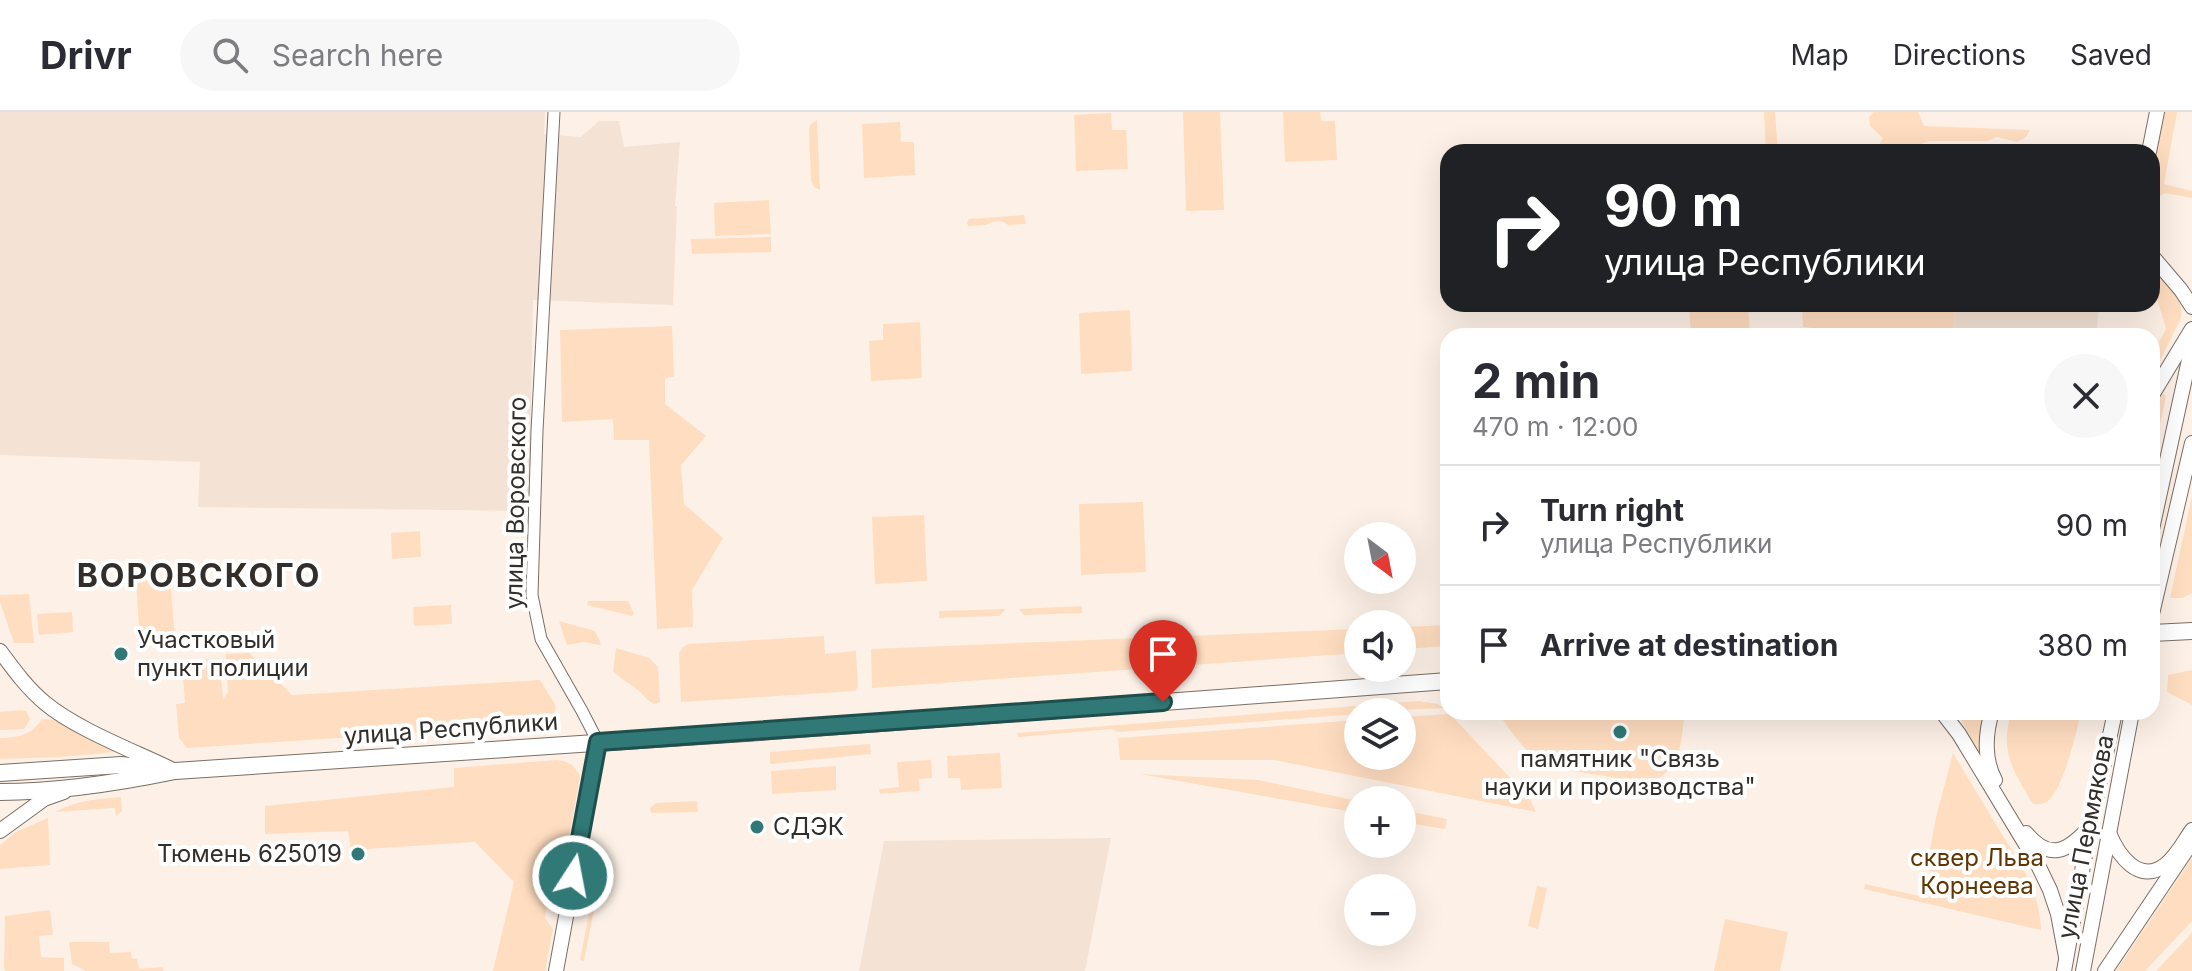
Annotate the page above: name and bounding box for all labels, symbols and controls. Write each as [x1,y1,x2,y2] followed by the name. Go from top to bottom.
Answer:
[180,19,740,91] search box
[40,32,132,78] text: Drivr
[208,33,252,77] icon: search
[272,37,443,73] text: Search here
[1790,38,1849,72] text: Map
[1893,38,2026,72] text: Directions
[2070,38,2152,72] text: Saved
[1604,172,1743,240] text: 90 m
[1472,176,1576,280] icon: right
[1604,240,1926,284] text: улица Республики
[1472,351,1600,410] text: 2 min
[2044,354,2128,438] button: close
[499,396,532,610] street label: улица Воровского
[1472,411,1638,442] text: 470 m · 12:00
[1540,492,1684,528] text: Turn right
[1472,503,1516,547] icon: right
[2056,507,2128,543] text: 90 m
[1344,522,1416,594] north arrow
[1344,522,1416,946] map controls
[1540,528,1772,559] text: улица Республики
[77,556,321,595] district label: ВОРОВСКОГО
[1344,610,1416,682] button: sound
[1129,620,1197,702] pin
[1472,623,1516,667] icon: arrive
[137,625,309,682] place label: Участковый пункт полиции
[1540,627,1838,663] text: Arrive at destination
[2037,627,2128,663] text: 380 m
[1141,632,1185,676] icon: arrive
[112,645,130,663] marker: Участковый пункт полиции
[1344,698,1416,770] button: layers
[343,707,559,750] street label: улица Республики
[1611,723,1629,741] marker: памятник "Связь науки и производства"
[2052,732,2120,941] street label: улица Пермякова
[1484,744,1756,801] place label: памятник "Связь науки и производства"
[1344,786,1416,858] button: +
[773,812,844,841] place label: СДЭК
[748,818,766,836] marker: СДЭК
[531,834,615,918] position arrow
[157,839,342,868] place label: Тюмень 625019
[1910,843,2044,900] park label: сквер Льва Корнеева
[349,845,367,863] marker: Тюмень 625019
[1344,874,1416,946] button: −

